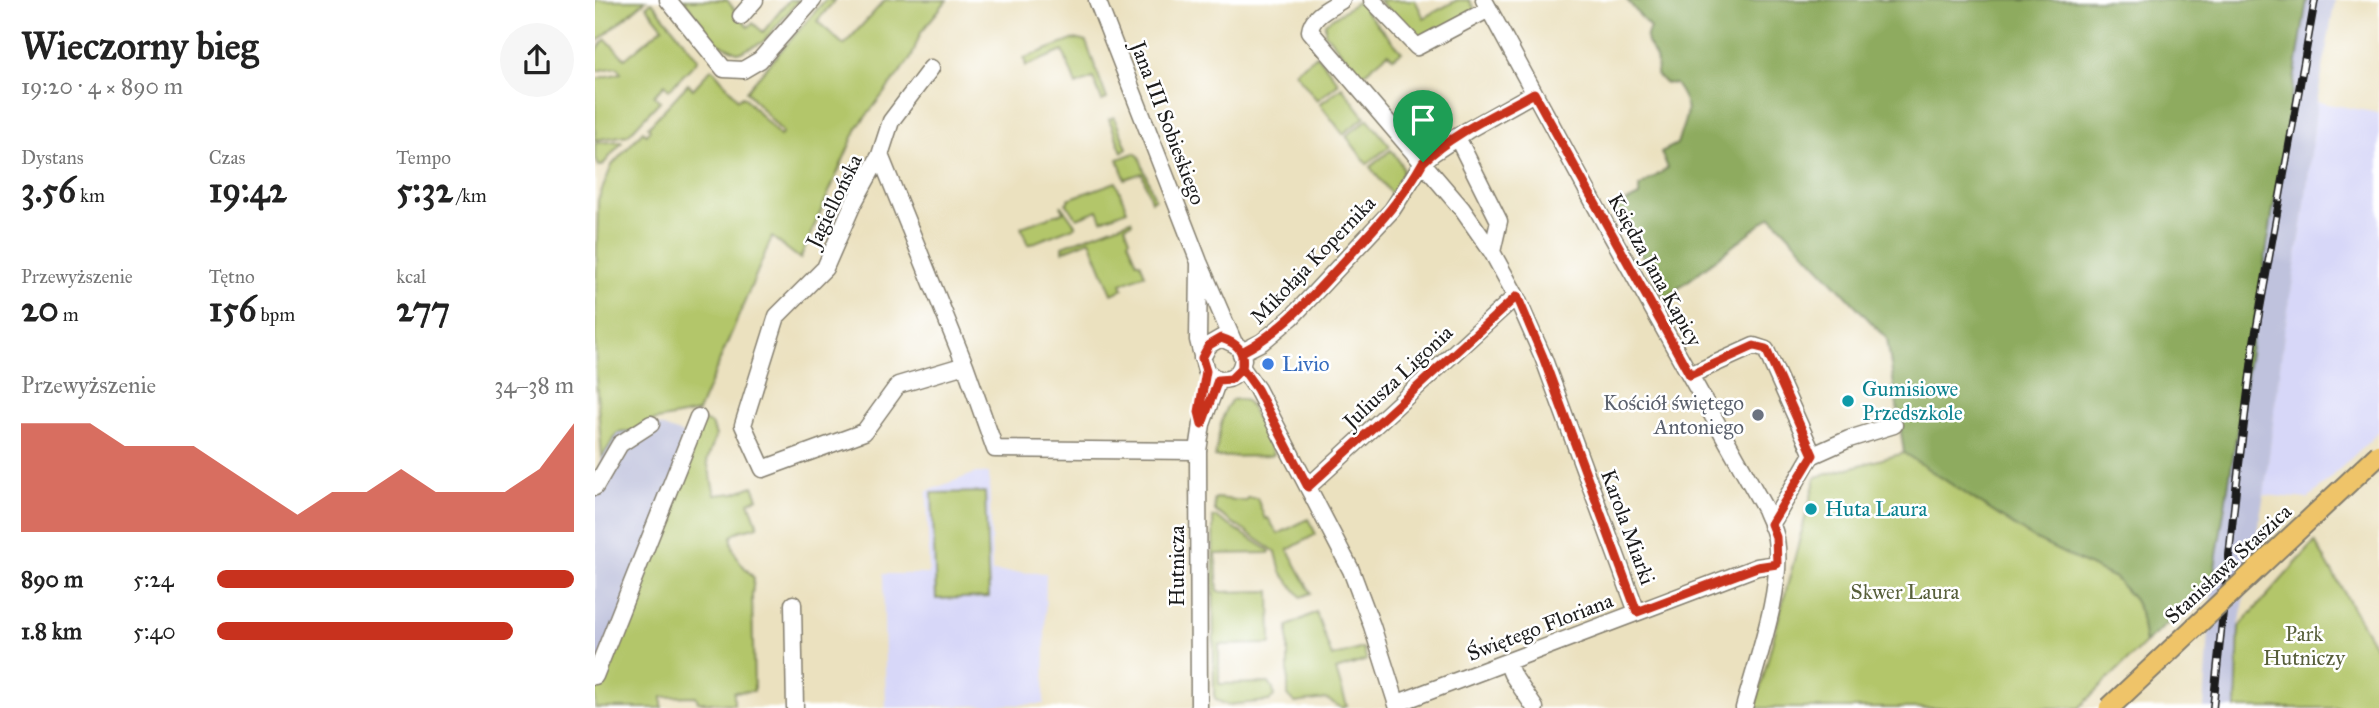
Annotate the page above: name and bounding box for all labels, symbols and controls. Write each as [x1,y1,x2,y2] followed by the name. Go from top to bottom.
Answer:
[21,23,258,69] text: Wieczorny bieg
[500,23,574,97] button: share
[1124,36,1211,209] street label: Jana III Sobieskiego
[21,72,183,100] text: 19:20 · 4 × 890 m
[1393,90,1453,162] pin
[1404,101,1442,139] icon: arrive
[21,146,84,169] text: Dystans
[209,146,245,169] text: Czas
[396,146,451,169] text: Tempo
[799,150,868,254] street label: Jagiellońska
[21,169,76,212] text: 3.56
[209,169,287,212] text: 19:42
[396,169,453,212] text: 5:32
[76,184,105,207] text: km
[453,184,487,207] text: /km
[1602,189,1708,352] street label: Księdza Jana Kapicy
[1245,190,1381,330] street label: Mikołaja Kopernika
[21,265,133,288] text: Przewyższenie
[209,265,255,288] text: Tętno
[396,265,426,288] text: kcal
[21,288,59,331] text: 20
[209,288,256,331] text: 156
[396,288,450,331] text: 277
[59,303,79,326] text: m
[256,303,295,326] text: bpm
[1336,320,1458,436] street label: Juliusza Ligonia
[1282,351,1330,377] place label: Livio
[1260,356,1276,372] marker: Livio
[21,371,156,399] text: Przewyższenie
[494,371,574,399] text: 34–38 m
[1862,376,1963,426] place label: Gumisiowe Przedszkole
[1603,390,1744,440] place label: Kościół świętego Antoniego
[1840,393,1856,409] marker: Gumisiowe Przedszkole
[1750,407,1766,423] marker: Kościół świętego Antoniego
[1595,466,1661,588] street label: Karola Miarki
[1825,496,1927,522] place label: Huta Laura
[2159,499,2297,629] street label: Stanisława Staszica
[1803,501,1819,517] marker: Huta Laura
[1164,525,1190,607] street label: Hutnicza
[21,565,83,593] text: 890 m
[133,565,174,593] text: 5:24
[1851,579,1960,605] park label: Skwer Laura
[1463,586,1617,667] street label: Świętego Floriana
[21,617,82,645] text: 1.8 km
[133,617,176,645] text: 5:40
[2263,621,2346,671] park label: Park Hutniczy

